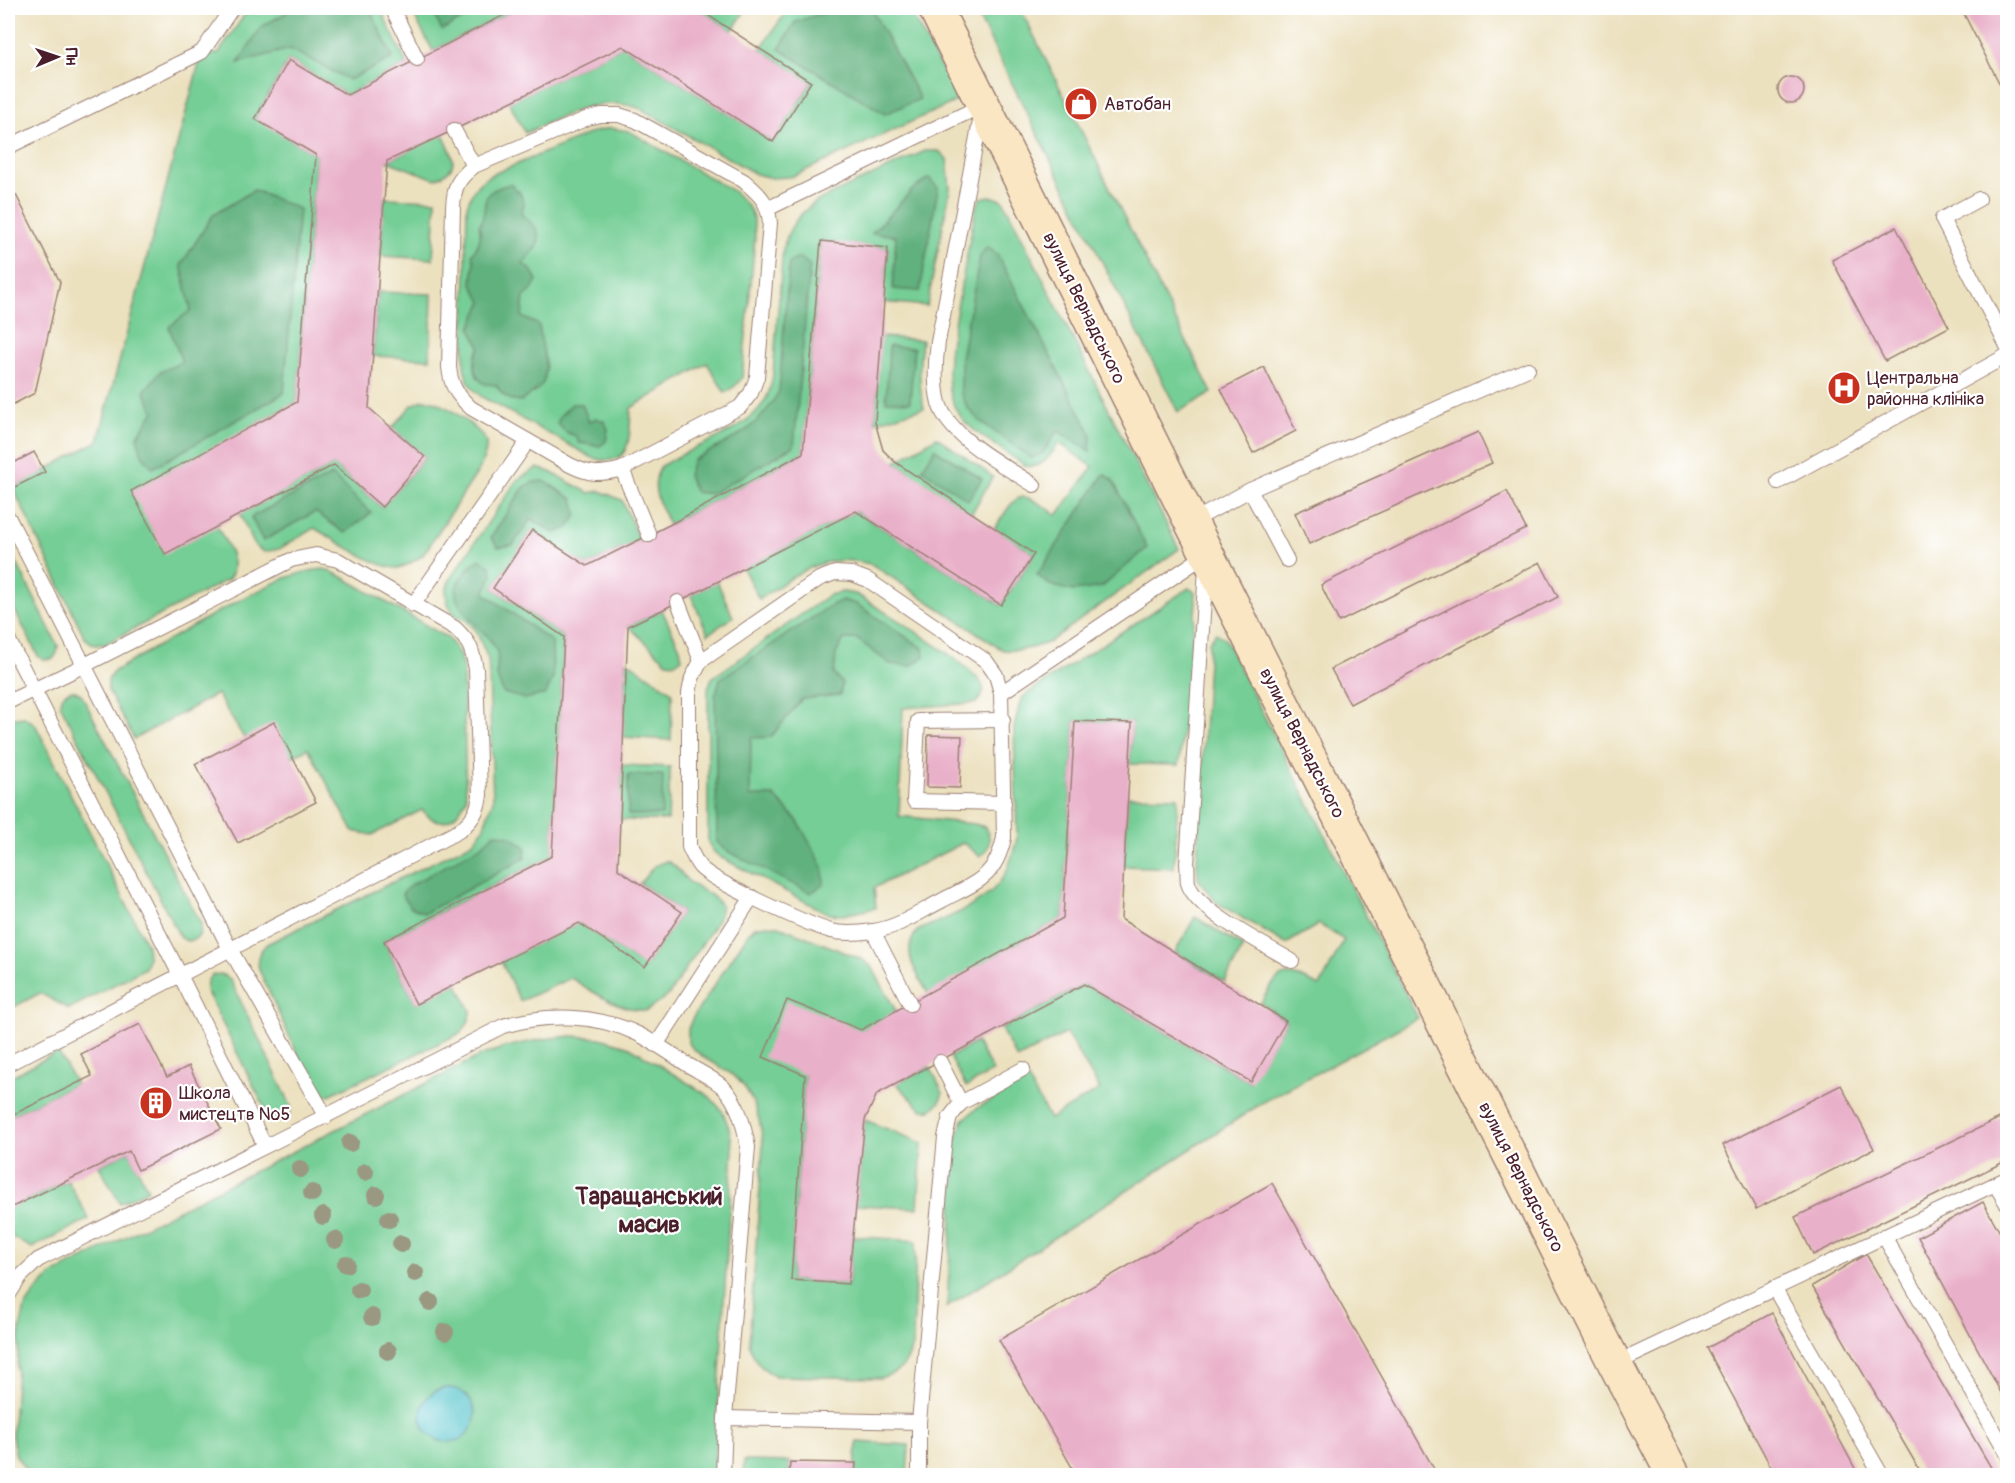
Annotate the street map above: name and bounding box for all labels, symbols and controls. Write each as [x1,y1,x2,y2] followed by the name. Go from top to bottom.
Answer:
[27,27,87,87] north arrow
[61,47,81,66] text: Пн
[1063,86,1099,122] shop icon: Автобан
[1104,93,1171,116] place label: Автобан
[1037,229,1131,388] street label: вулиця Вернадського
[1867,367,1984,411] place label: Центральна районна клініка
[1826,370,1862,406] hospital icon: Центральна районна клініка
[1254,664,1350,822] street label: вулиця Вернадського
[179,1082,290,1126] place label: Школа мистецтв №5
[138,1085,174,1121] building icon: Школа мистецтв №5
[1473,1098,1569,1256] street label: вулиця Вернадського
[574,1182,723,1239] district label: Таращанський масив

